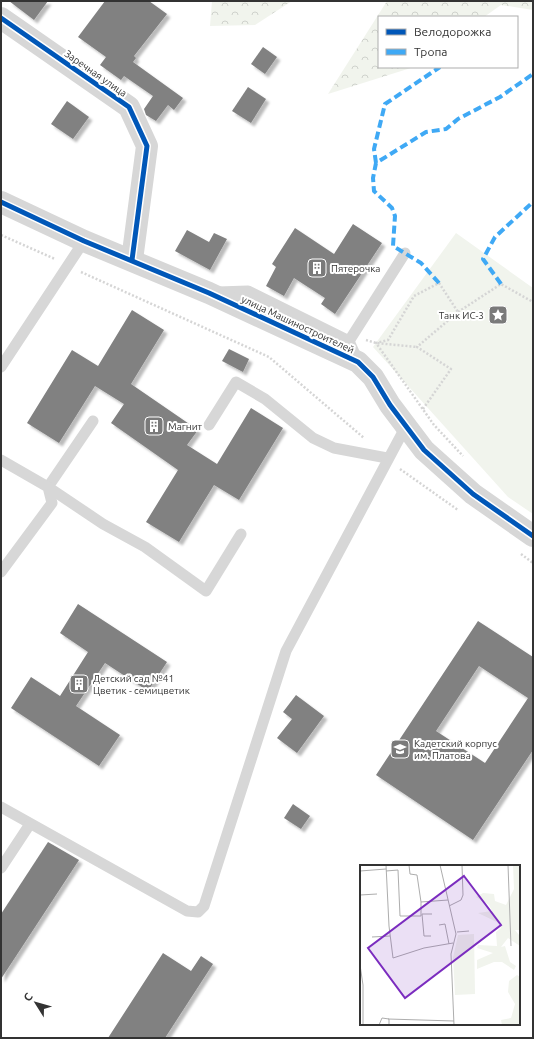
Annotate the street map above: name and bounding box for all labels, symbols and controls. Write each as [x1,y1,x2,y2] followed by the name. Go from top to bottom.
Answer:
[378,16,518,68] legend
[414,25,491,38] text: Велодорожка
[414,45,447,58] text: Тропа
[62,48,129,99] street label: Заречная улица
[306,257,328,279] building icon: Пятерочка
[331,263,380,274] place label: Пятерочка
[240,293,356,356] street label: улица Машиностроителей
[487,304,509,326] place icon: Танк ИС-3
[439,310,484,321] place label: Танк ИС-3
[143,415,165,437] building icon: Магнит
[168,421,203,432] place label: Магнит
[68,673,90,695] building icon: Детский сад №41 Цветик - семицветик
[93,673,190,696] place label: Детский сад №41 Цветик - семицветик
[389,738,411,760] school or university icon: Кадетский корпус им. Платова
[414,738,497,761] place label: Кадетский корпус им. Платова
[360,865,520,1025] inset map
[16,983,56,1023] north arrow
[21,991,35,1003] text: С

